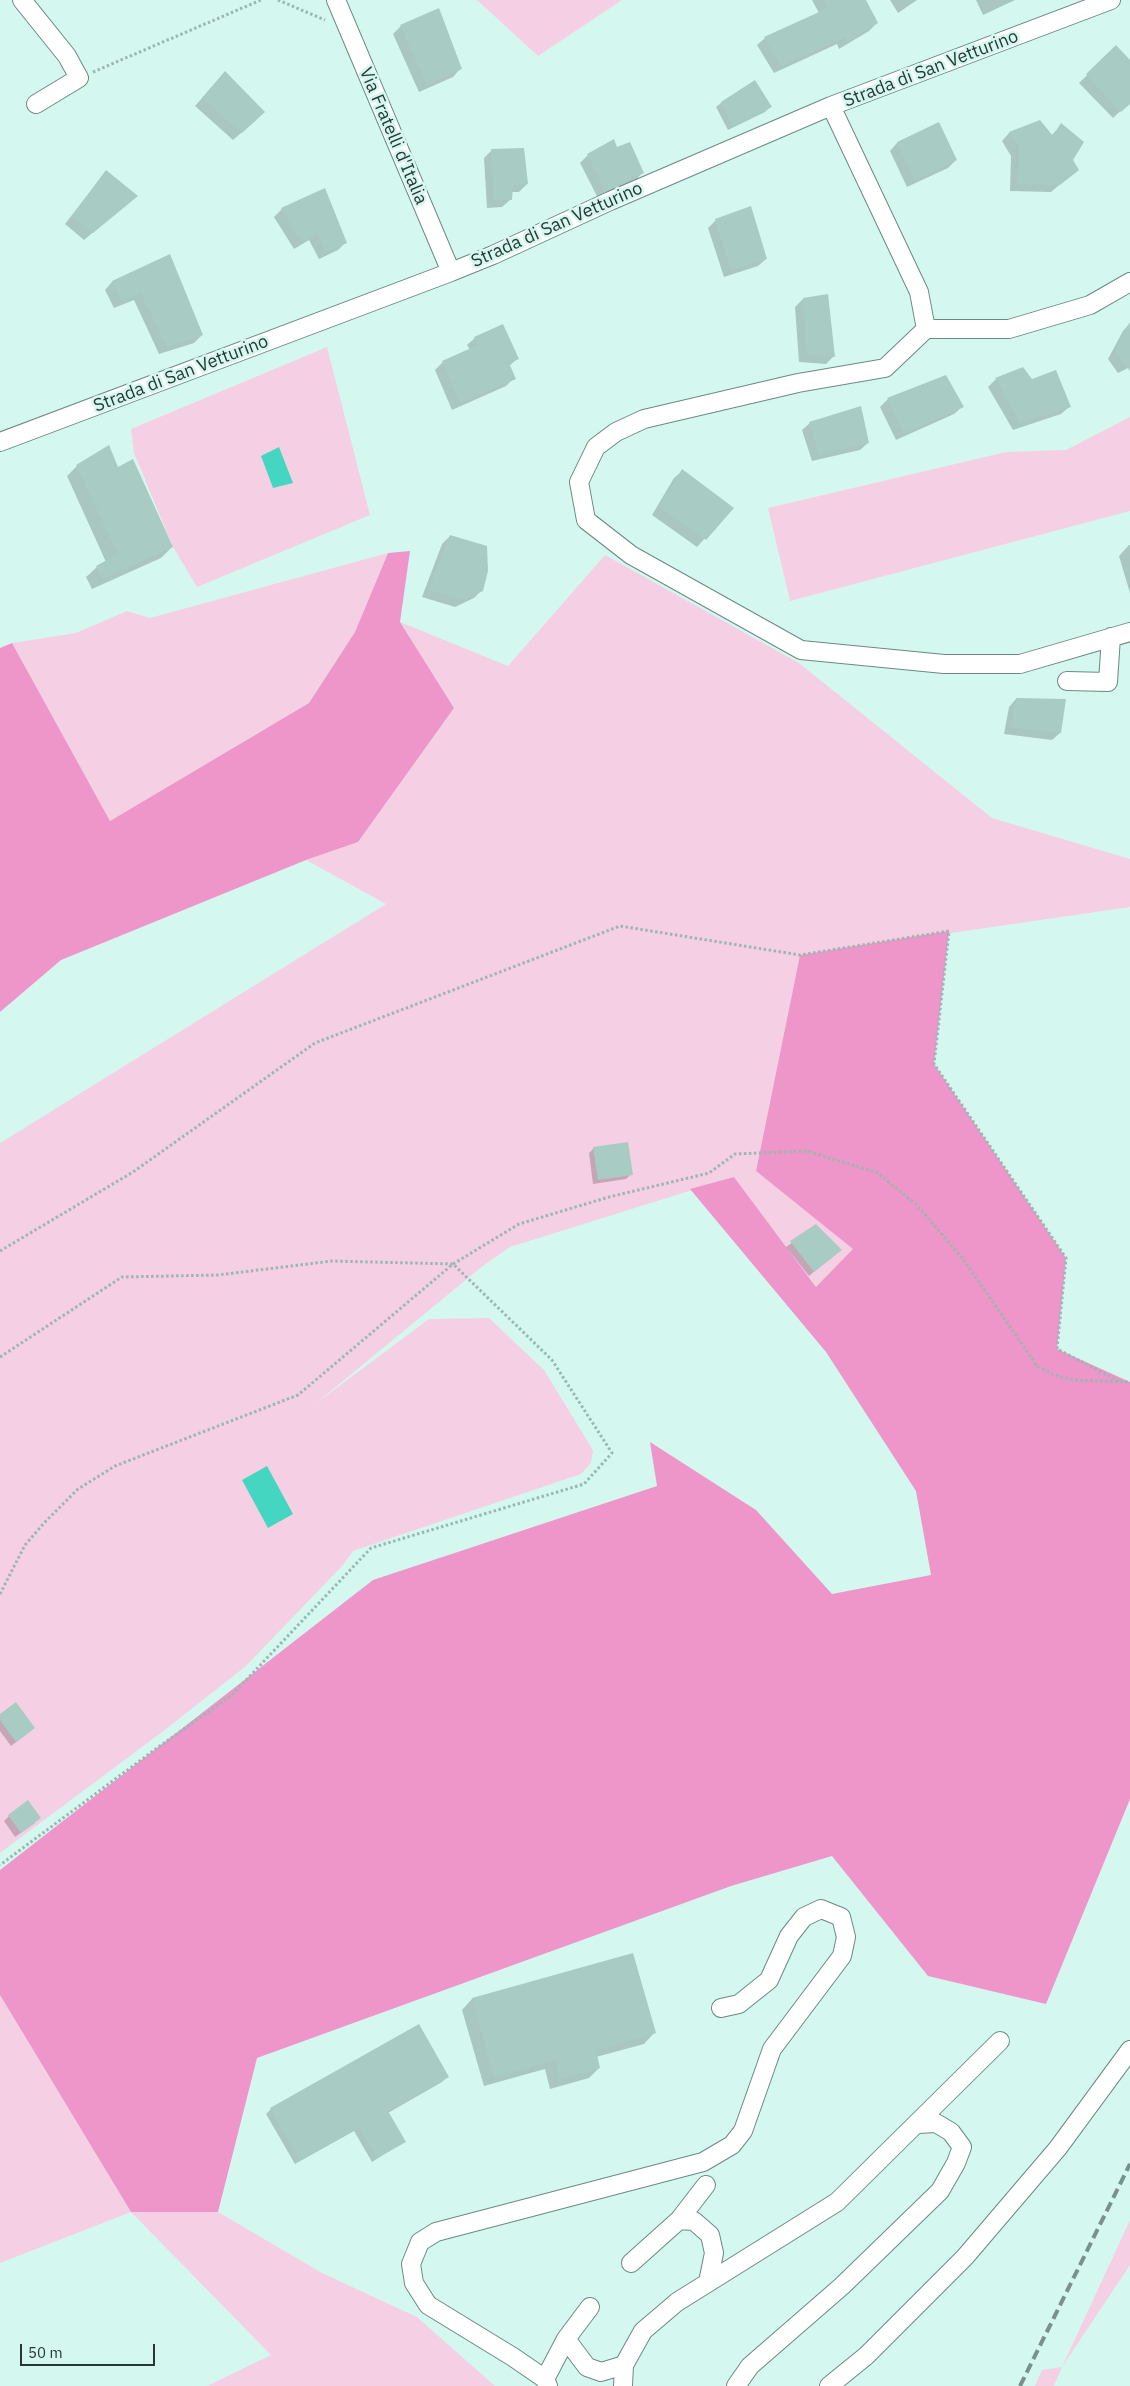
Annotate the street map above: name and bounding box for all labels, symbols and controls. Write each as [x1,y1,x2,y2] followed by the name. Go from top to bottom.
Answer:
[841,26,1021,112] street label: Strada di San Vetturino
[354,64,432,208] street label: Via Fratelli d'Italia
[468,177,646,273] street label: Strada di San Vetturino
[91,331,271,417] street label: Strada di San Vetturino
[22,2334,158,2366] scale bar
[28,2343,63,2362] text: 50 m

